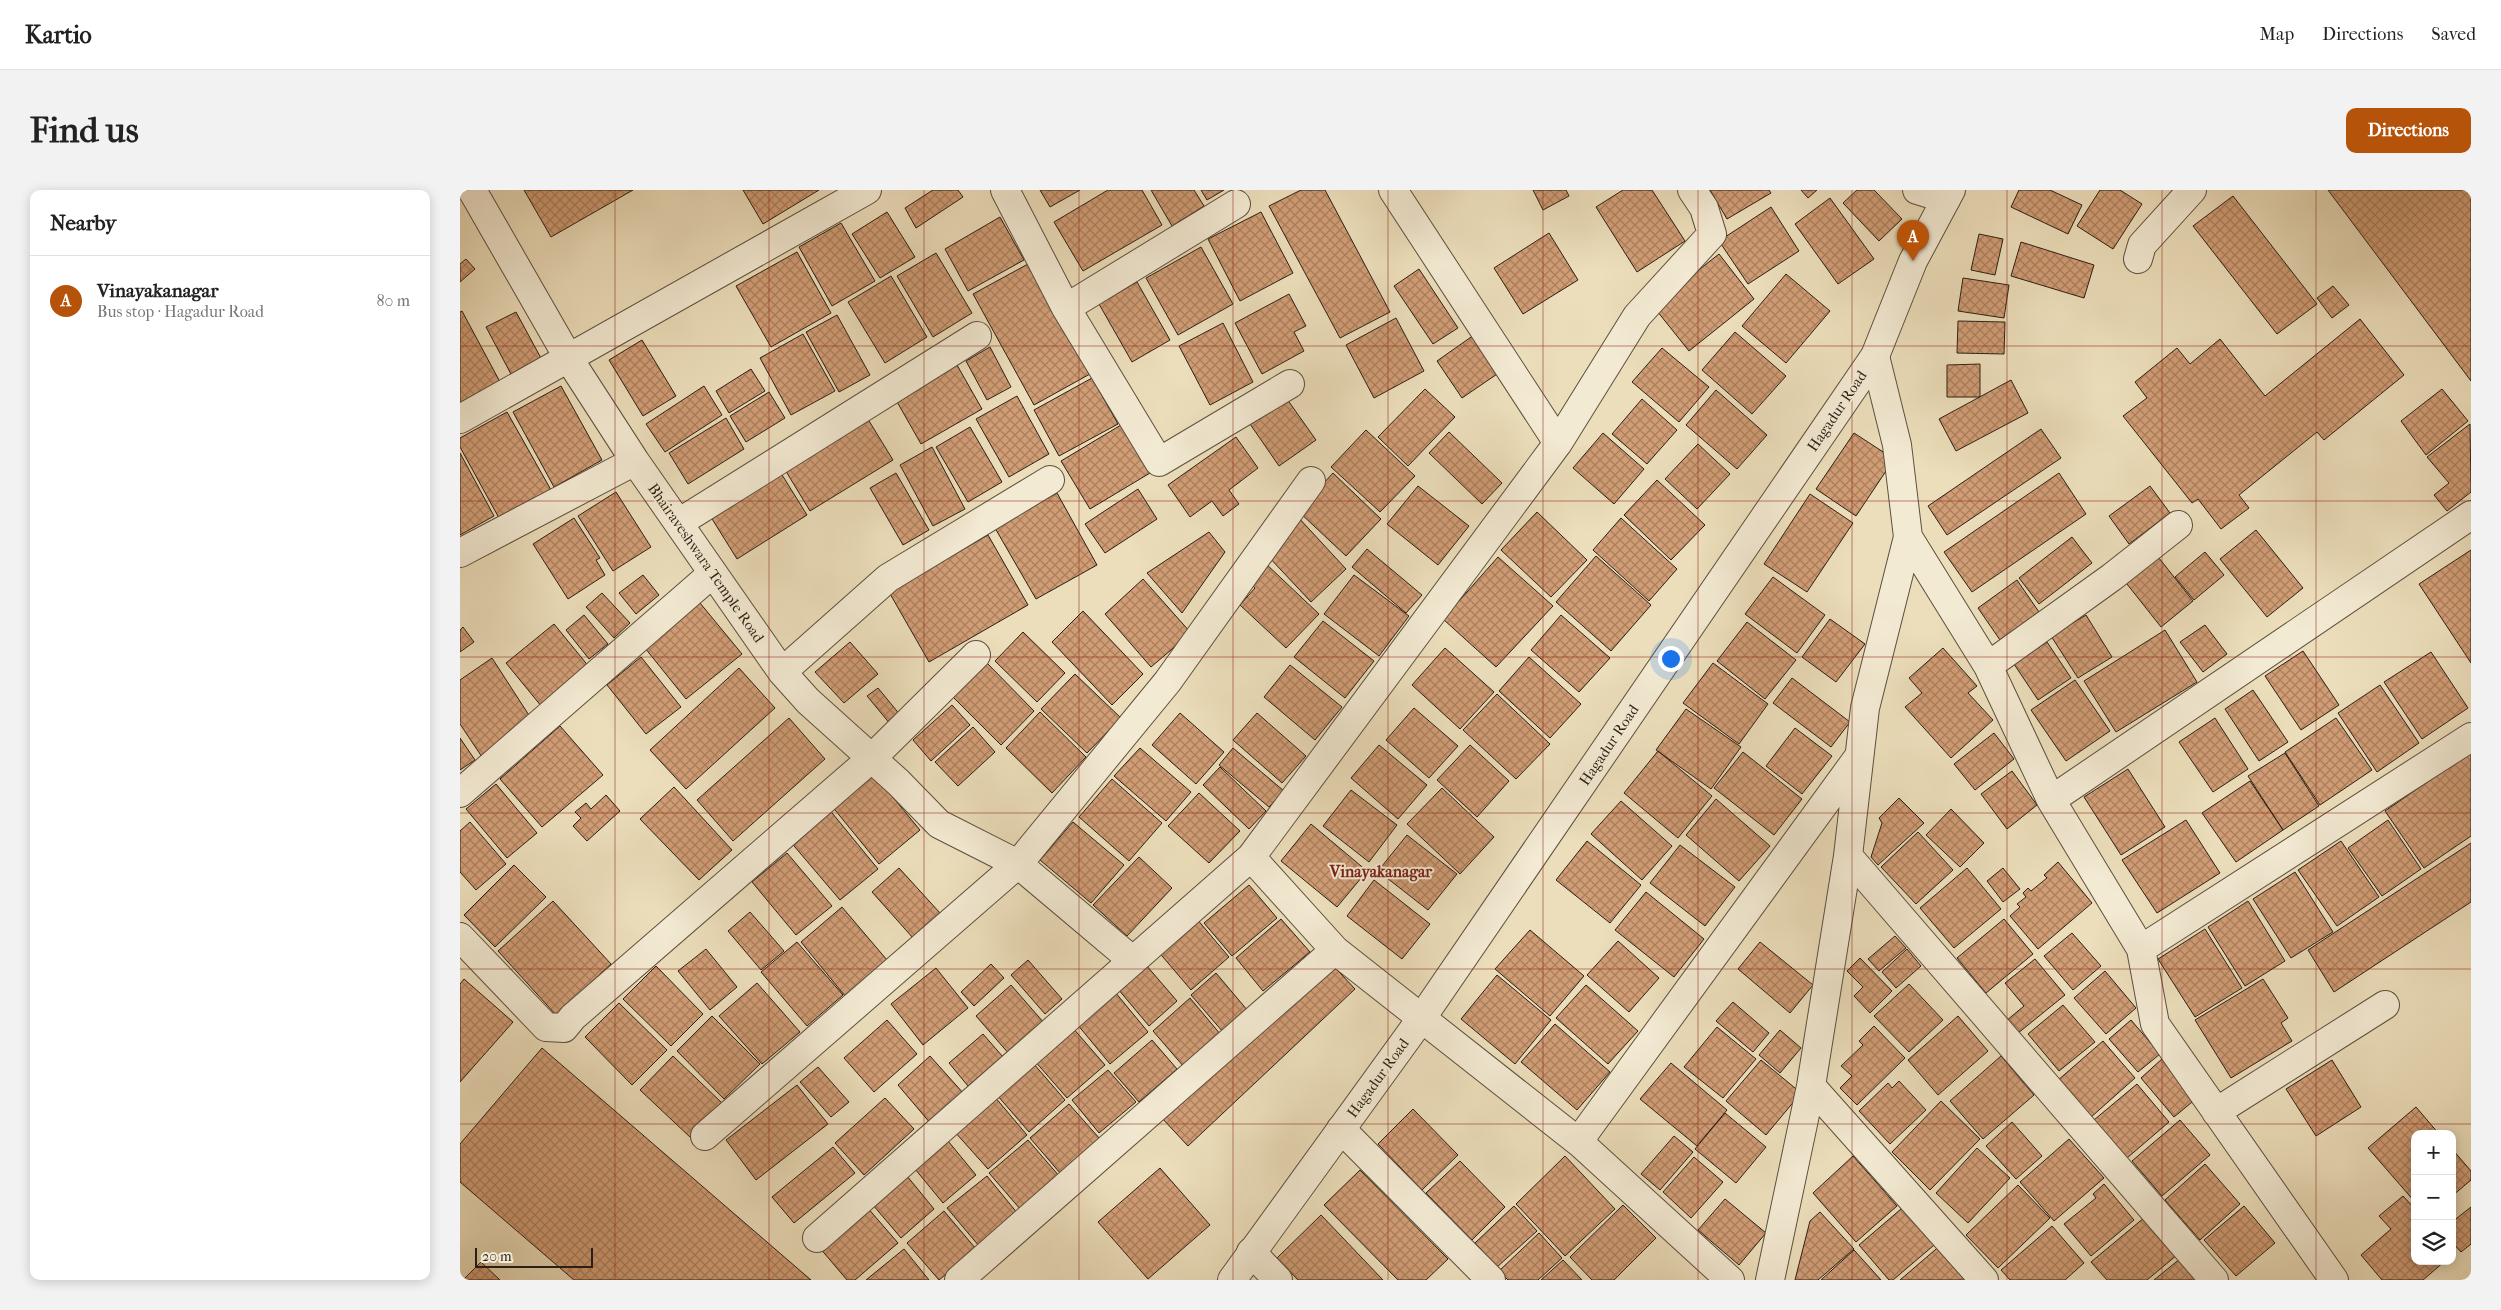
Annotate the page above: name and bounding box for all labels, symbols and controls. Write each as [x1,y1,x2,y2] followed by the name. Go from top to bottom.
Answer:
[25,21,92,49] text: Kartio
[2260,24,2294,45] text: Map
[2322,24,2403,45] text: Directions
[2431,24,2476,45] text: Saved
[2346,108,2471,153] button: Directions
[30,110,139,151] text: Find us
[50,211,116,235] text: Nearby
[1897,220,1929,261] pin: A
[97,280,218,302] text: Vinayakanagar
[61,291,71,310] text: A
[376,291,410,310] text: 80 m
[97,302,264,321] text: Bus stop · Hagadur Road
[1803,367,1871,455] street label: Hagadur Road
[644,480,768,647] street label: Bhairaveshwara Temple Road
[1658,646,1684,672] your location
[1575,701,1643,789] street label: Hagadur Road
[1329,862,1433,882] district label: Vinayakanagar
[1343,1034,1413,1121] street label: Hagadur Road
[2411,1130,2456,1265] map controls
[2411,1130,2456,1175] button: +
[2411,1175,2456,1220] button: −
[2411,1220,2456,1265] button: layers
[475,1245,592,1268] scale bar
[482,1248,512,1265] text: 20 m

